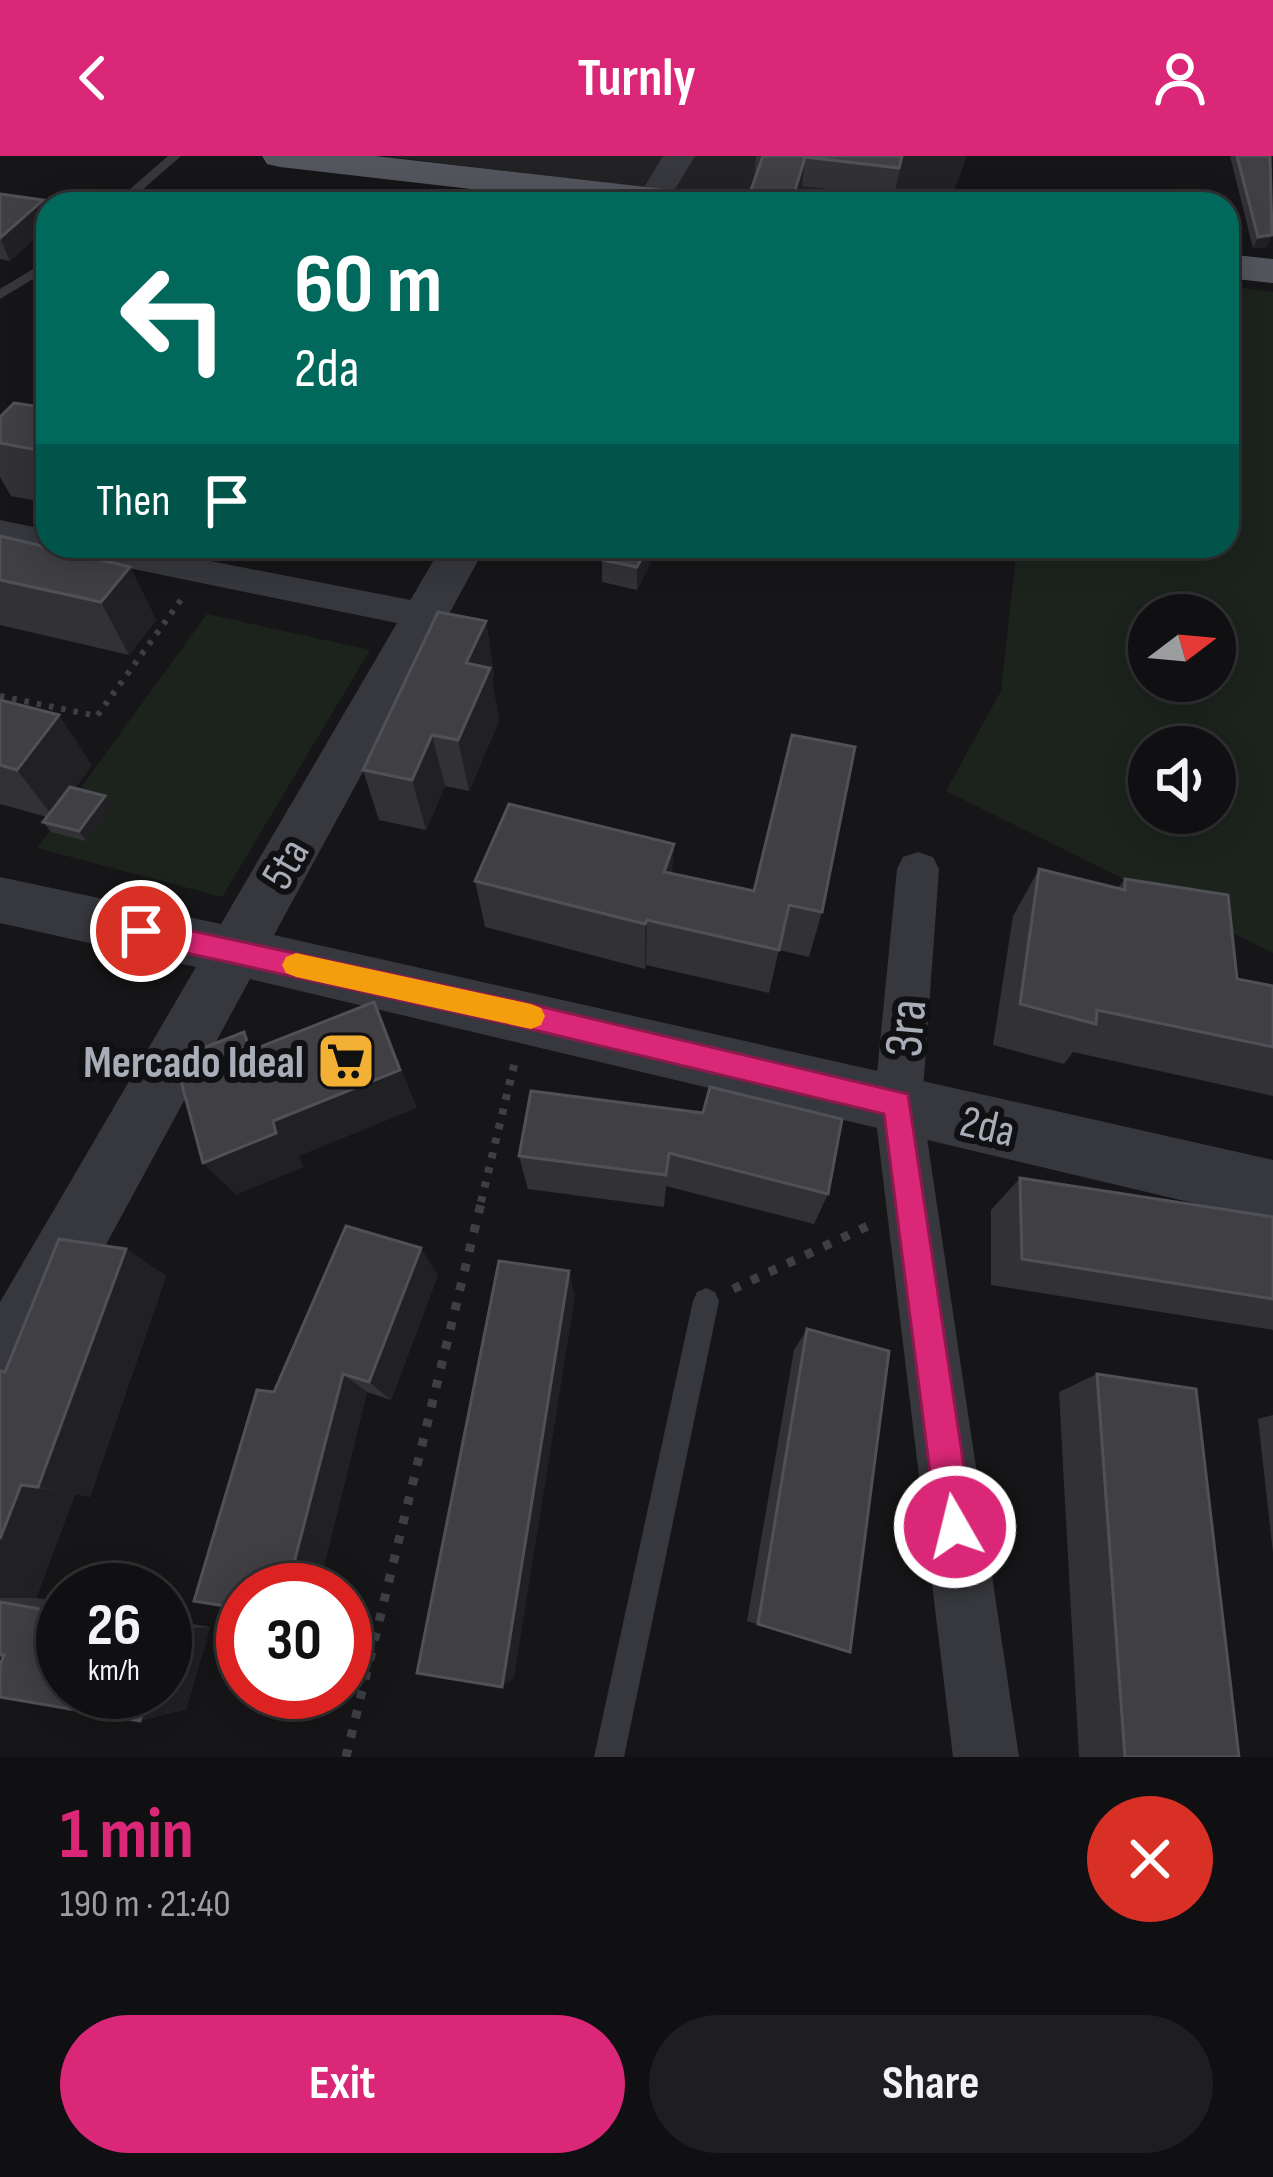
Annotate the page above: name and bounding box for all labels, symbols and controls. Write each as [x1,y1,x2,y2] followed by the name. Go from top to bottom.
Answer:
[60,45,126,111] icon: back
[1147,45,1213,111] icon: person
[577,46,696,111] text: Turnly
[294,235,442,336] text: 60 m
[96,240,252,396] icon: left
[294,337,360,402] text: 2da
[194,468,260,534] icon: arrive
[96,474,170,529] text: Then
[1128,594,1236,702] north arrow
[1128,594,1236,834] map controls
[1128,726,1236,834] button: sound
[250,829,322,899] street label: 5ta
[90,880,192,982] pin
[108,898,174,964] icon: arrive
[872,996,941,1060] street label: 3ra
[315,1030,377,1092] supermarket icon: Mercado Ideal
[83,1036,304,1091] place label: Mercado Ideal
[955,1095,1020,1160] street label: 2da
[892,1464,1018,1590] position arrow
[216,1563,372,1719] speed limit sign: 30
[87,1590,141,1662] text: 26
[88,1653,140,1689] text: km/h
[60,1792,194,1879] text: 1 min
[1087,1796,1213,1922] button: close
[60,1881,231,1928] text: 190 m · 21:40
[60,2015,625,2153] button: Exit
[649,2015,1213,2153] button: Share

